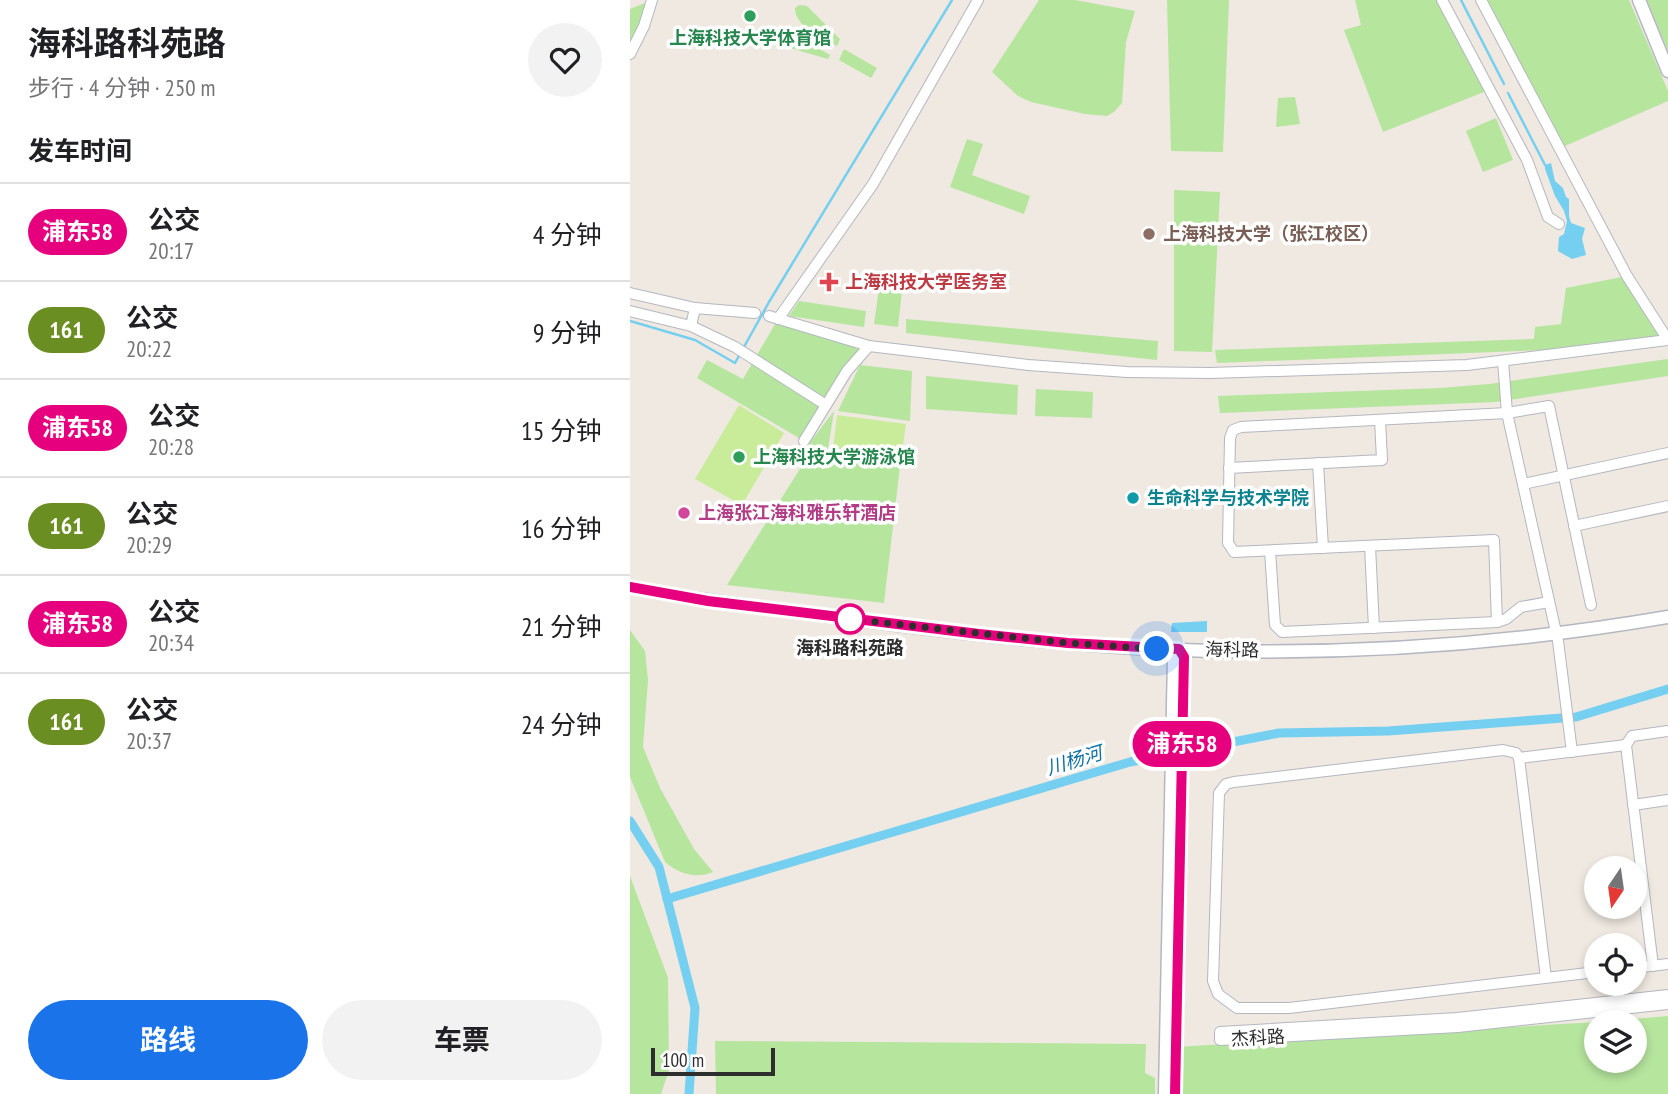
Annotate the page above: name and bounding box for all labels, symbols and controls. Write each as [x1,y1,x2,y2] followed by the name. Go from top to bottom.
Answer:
[742,8,758,24] marker: 上海科技大学体育馆
[28,21,226,64] text: 海科路科苑路
[528,23,602,97] button: heart
[669,26,831,49] place label: 上海科技大学体育馆
[28,73,215,102] text: 步行 · 4 分钟 · 250 m
[28,134,132,167] text: 发车时间
[148,203,200,236] text: 公交
[42,216,113,247] text: 浦东58
[533,218,602,251] text: 4 分钟
[1163,222,1379,245] place label: 上海科技大学（张江校区）
[1141,226,1157,242] marker: 上海科技大学（张江校区）
[148,236,194,265] text: 20:17
[845,270,1007,293] place label: 上海科技大学医务室
[819,272,839,292] marker: 上海科技大学医务室
[126,301,178,334] text: 公交
[49,314,84,345] text: 161
[533,316,602,349] text: 9 分钟
[126,334,172,363] text: 20:22
[148,399,200,432] text: 公交
[42,412,113,443] text: 浦东58
[521,414,602,447] text: 15 分钟
[148,432,194,461] text: 20:28
[753,445,915,468] place label: 上海科技大学游泳馆
[731,449,747,465] marker: 上海科技大学游泳馆
[1147,486,1309,509] place label: 生命科学与技术学院
[1125,490,1141,506] marker: 生命科学与技术学院
[126,497,178,530] text: 公交
[698,501,896,524] place label: 上海张江海科雅乐轩酒店
[676,505,692,521] marker: 上海张江海科雅乐轩酒店
[49,510,84,541] text: 161
[521,512,602,545] text: 16 分钟
[126,530,172,559] text: 20:29
[148,595,200,628] text: 公交
[835,604,865,634] marker: 海科路科苑路
[42,608,113,639] text: 浦东58
[521,610,602,643] text: 21 分钟
[148,628,194,657] text: 20:34
[1139,631,1174,666] your location
[796,636,904,659] place label: 海科路科苑路
[1205,638,1259,661] street label: 海科路
[126,693,178,726] text: 公交
[49,706,84,737] text: 161
[521,708,602,741] text: 24 分钟
[1133,721,1231,767] line badge: 浦东58
[126,726,172,755] text: 20:37
[1147,728,1217,759] text: 浦东58
[1043,739,1109,780] water label: 川杨河
[1584,856,1647,919] north arrow
[1584,856,1647,1073] map controls
[1584,933,1647,996] button: locate
[28,1000,308,1080] button: 路线
[322,1000,602,1080] button: 车票
[1584,1010,1647,1073] button: layers
[1230,1025,1286,1050] street label: 杰科路
[651,1045,775,1077] scale bar
[662,1048,704,1072] text: 100 m

